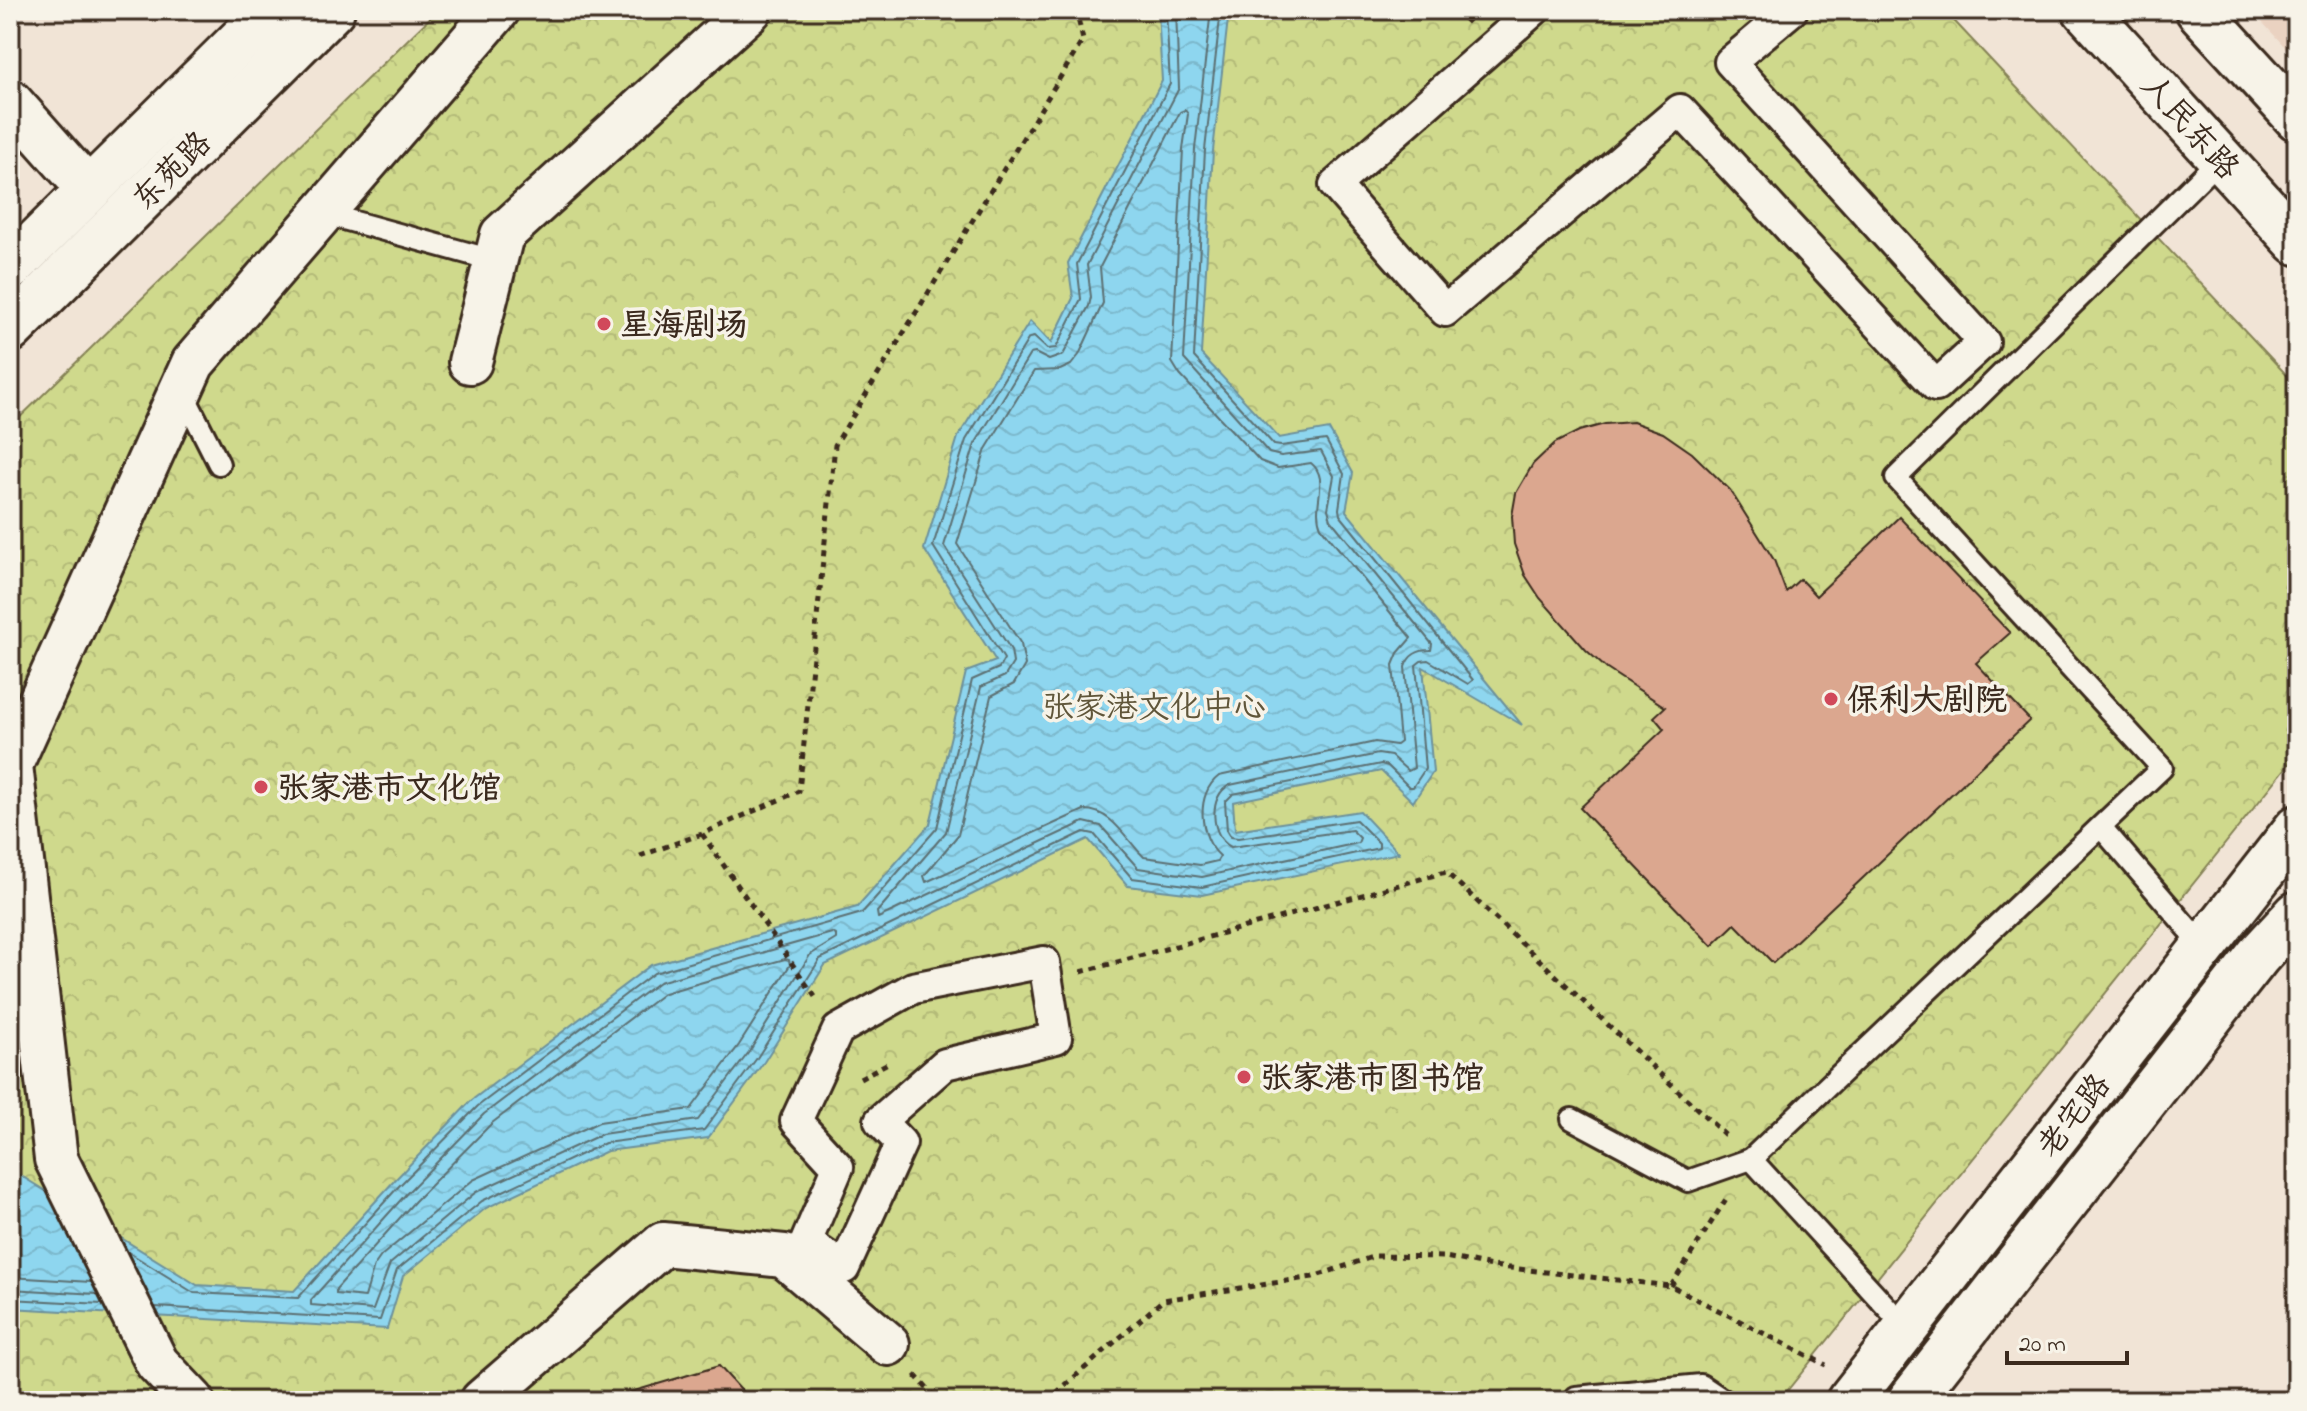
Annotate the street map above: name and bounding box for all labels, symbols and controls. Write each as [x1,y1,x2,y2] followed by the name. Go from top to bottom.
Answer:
[2128,65,2249,192] street label: 人民东路
[123,122,224,223] street label: 东苑路
[620,304,748,351] place label: 星海剧场
[595,315,613,333] marker: 星海剧场
[1847,679,2007,726] place label: 保利大剧院
[1042,686,1266,733] park label: 张家港文化中心
[1822,690,1840,708] marker: 保利大剧院
[277,767,501,814] place label: 张家港市文化馆
[252,778,270,796] marker: 张家港市文化馆
[1260,1057,1484,1104] place label: 张家港市图书馆
[2028,1065,2124,1169] street label: 老宅路
[1235,1068,1253,1086] marker: 张家港市图书馆
[2007,1315,2127,1365] scale bar
[2019,1328,2066,1363] text: 20 m

